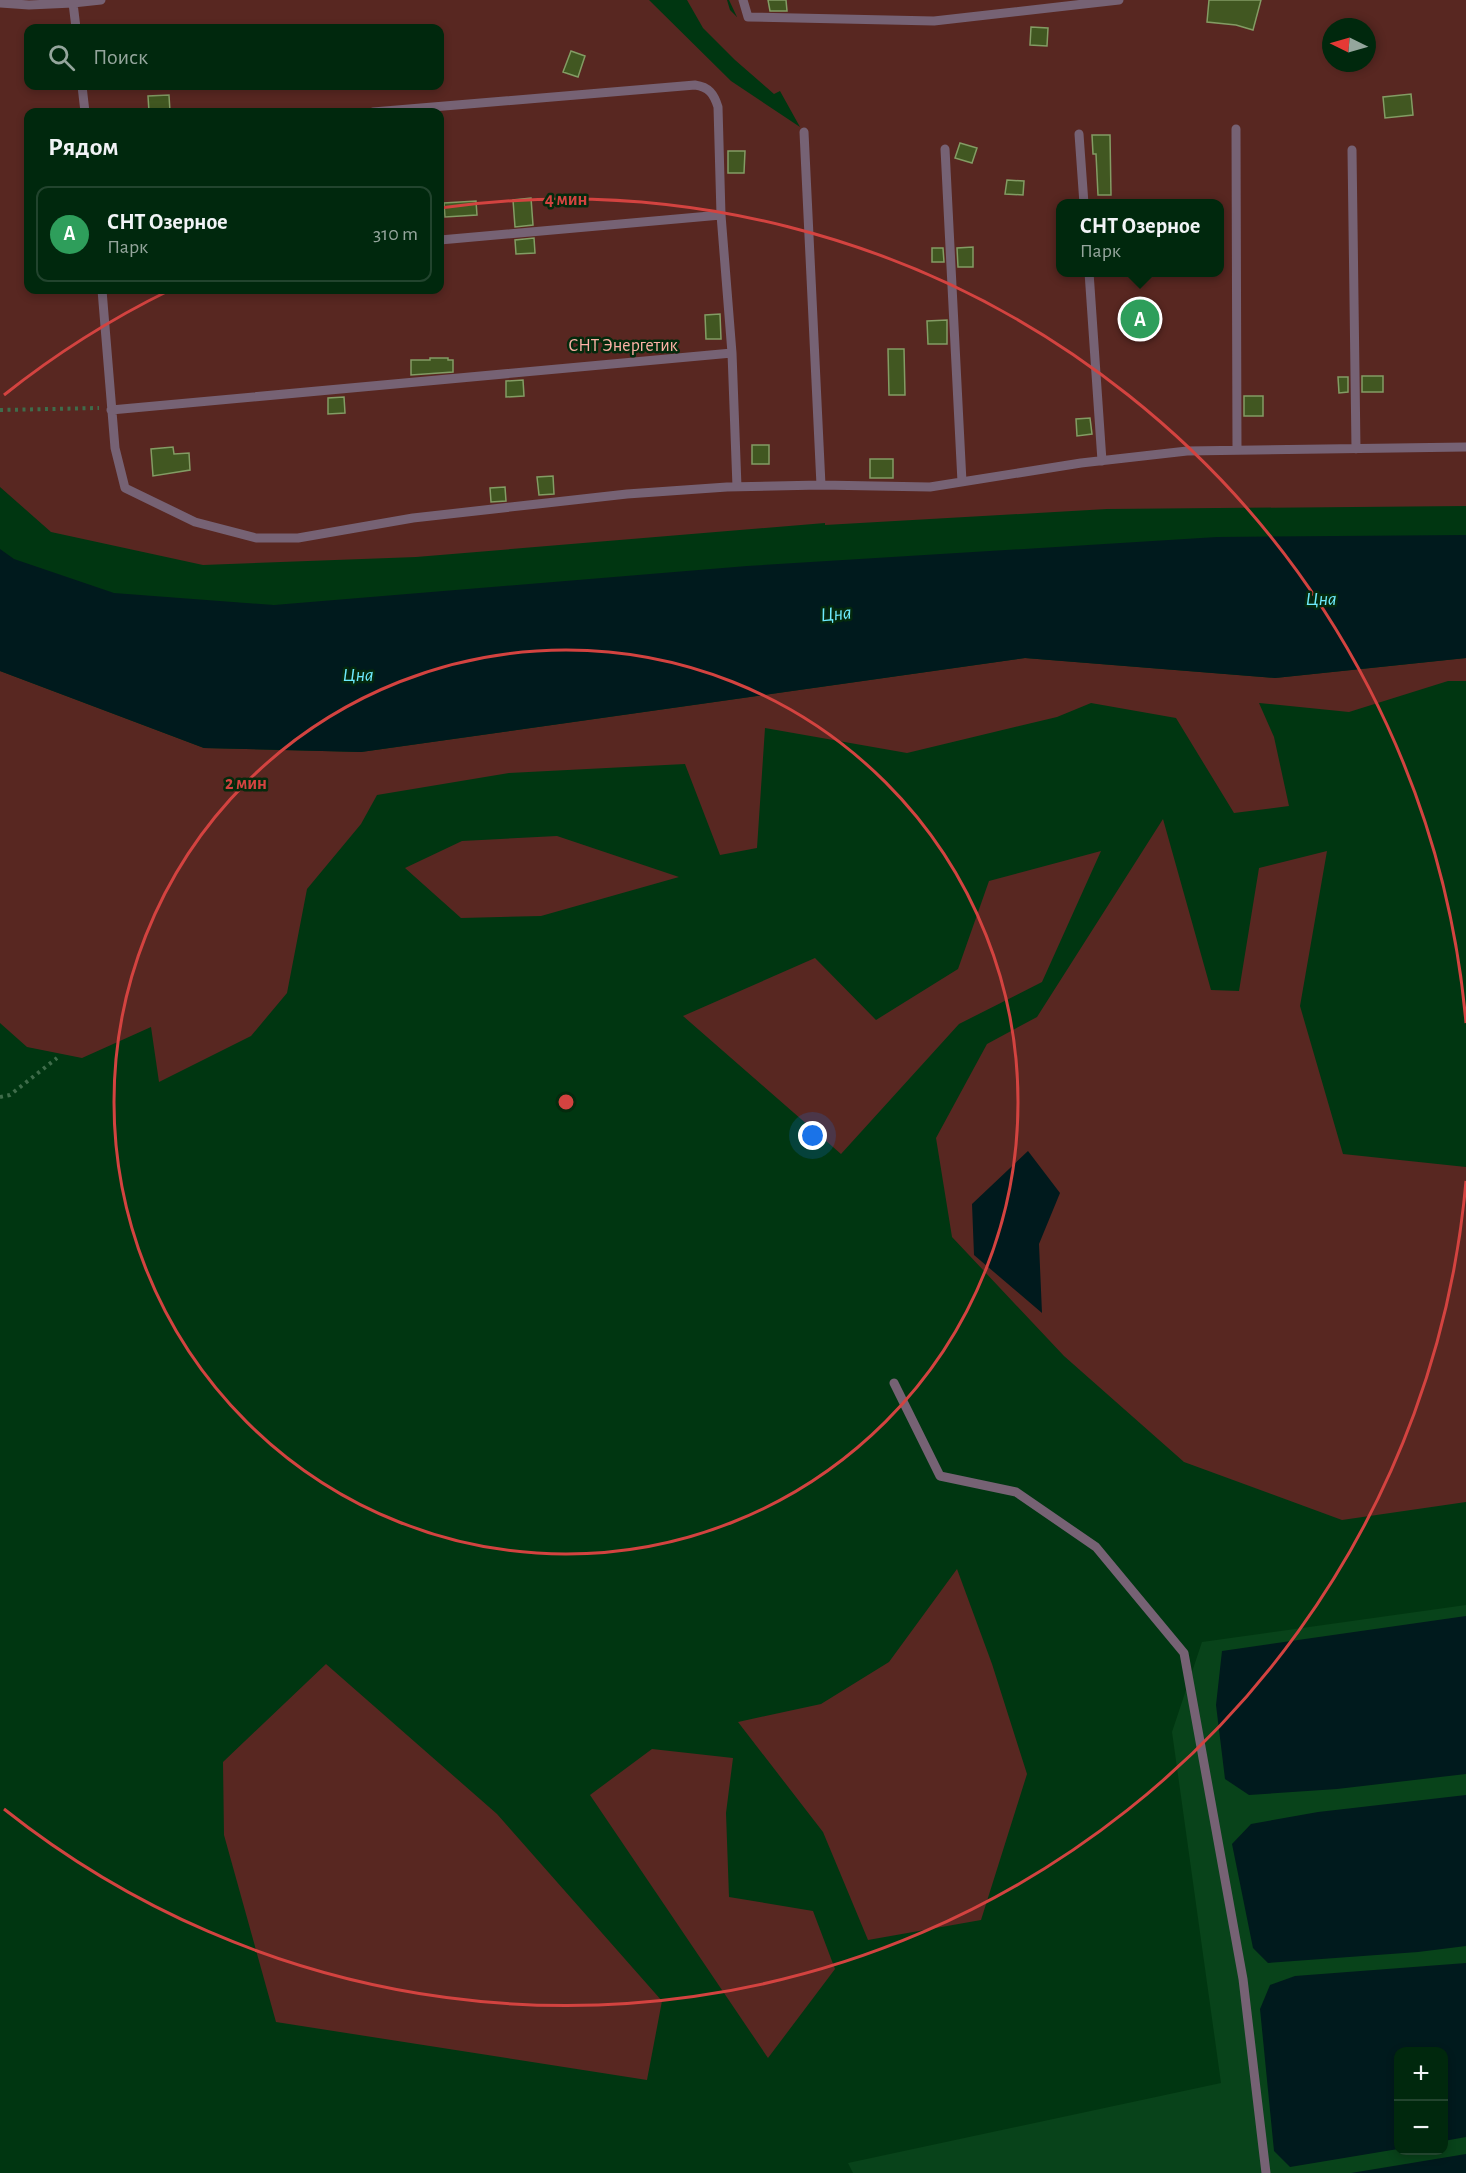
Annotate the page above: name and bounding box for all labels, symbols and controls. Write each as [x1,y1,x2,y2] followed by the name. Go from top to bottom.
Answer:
[1322,18,1376,72] north arrow
[24,24,444,90] search box
[45,41,78,74] icon: search
[93,46,148,68] text: Поиск
[48,134,119,160] text: Рядом
[545,191,587,209] text: 4 мин
[1056,199,1224,277] popup
[107,211,228,233] text: СНТ Озерное
[1080,215,1200,237] text: СНТ Озерное
[64,224,76,244] text: A
[373,224,418,244] text: 310 m
[107,237,148,257] text: Парк
[1080,241,1121,261] text: Парк
[1120,296,1160,342] pin: A
[568,337,679,355] park label: СНТ Энергетик
[1305,589,1337,609] water label: Цна
[819,602,853,626] water label: Цна
[342,665,374,685] water label: Цна
[225,775,267,793] text: 2 мин
[556,1092,576,1112] centre of rings
[798,1121,827,1150] your location
[1394,2047,1448,2155] map controls
[1394,2047,1448,2101] button: +
[1394,2101,1448,2155] button: −

